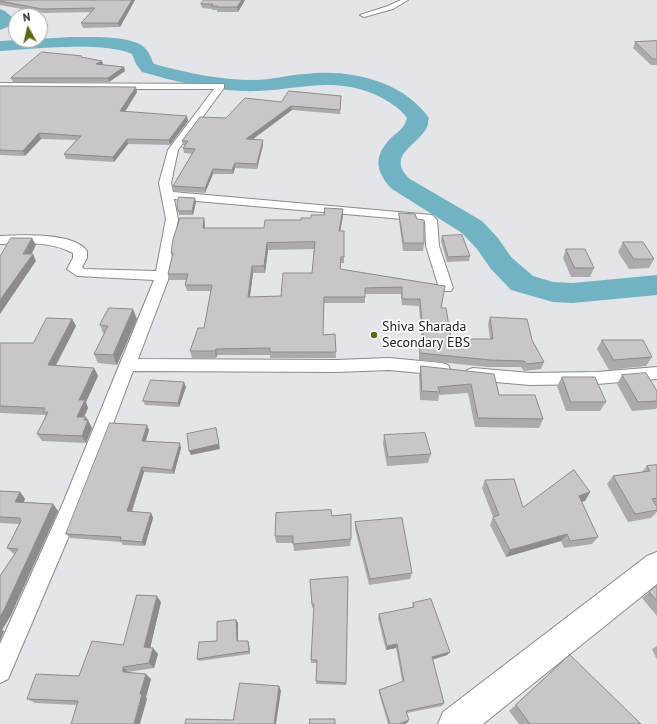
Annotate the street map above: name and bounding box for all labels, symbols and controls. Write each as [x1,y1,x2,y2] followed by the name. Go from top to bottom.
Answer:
[8,8,48,48] north arrow
[22,10,31,25] text: N
[382,319,470,352] place label: Shiva Sharada Secondary EBS
[369,330,379,340] marker: Shiva Sharada Secondary EBS

